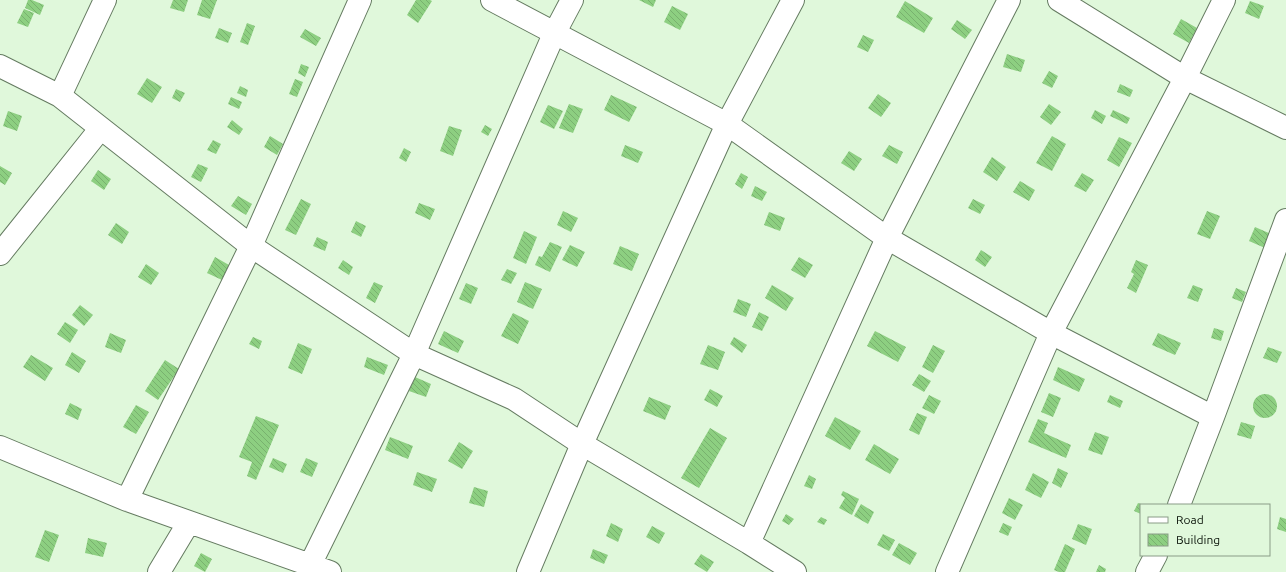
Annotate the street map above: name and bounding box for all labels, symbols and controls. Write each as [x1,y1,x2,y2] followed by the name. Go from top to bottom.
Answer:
[1140,504,1270,556] legend
[1176,513,1204,526] text: Road
[1176,533,1220,546] text: Building

